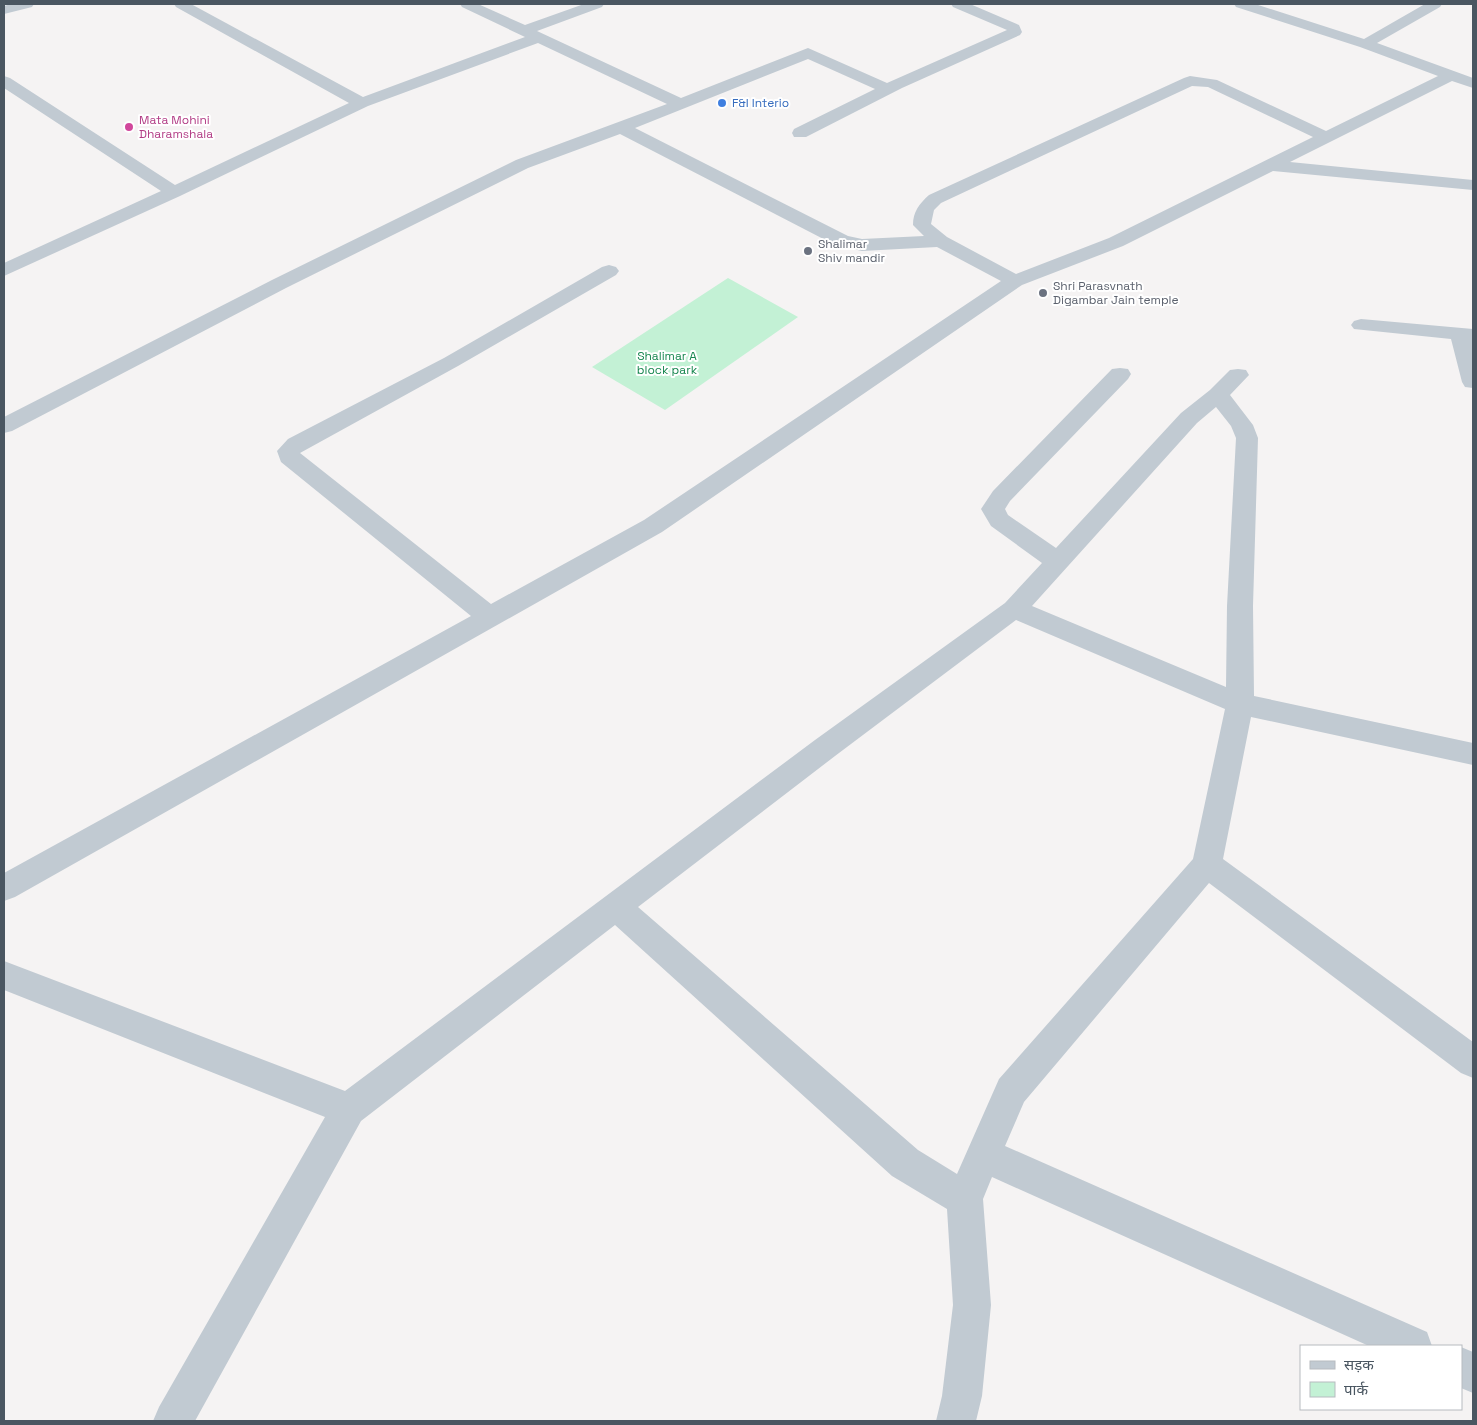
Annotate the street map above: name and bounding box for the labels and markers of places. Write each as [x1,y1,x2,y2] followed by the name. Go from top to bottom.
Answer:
[732,95,789,111] place label: F&I Interio
[716,97,728,109] marker: F&I Interio
[139,112,213,142] place label: Mata Mohini Dharamshala
[123,121,135,133] marker: Mata Mohini Dharamshala
[818,236,885,266] place label: Shalimar Shiv mandir
[802,245,814,257] marker: Shalimar Shiv mandir
[1053,278,1179,308] place label: Shri Parasvnath Digambar Jain temple
[1037,287,1049,299] marker: Shri Parasvnath Digambar Jain temple

